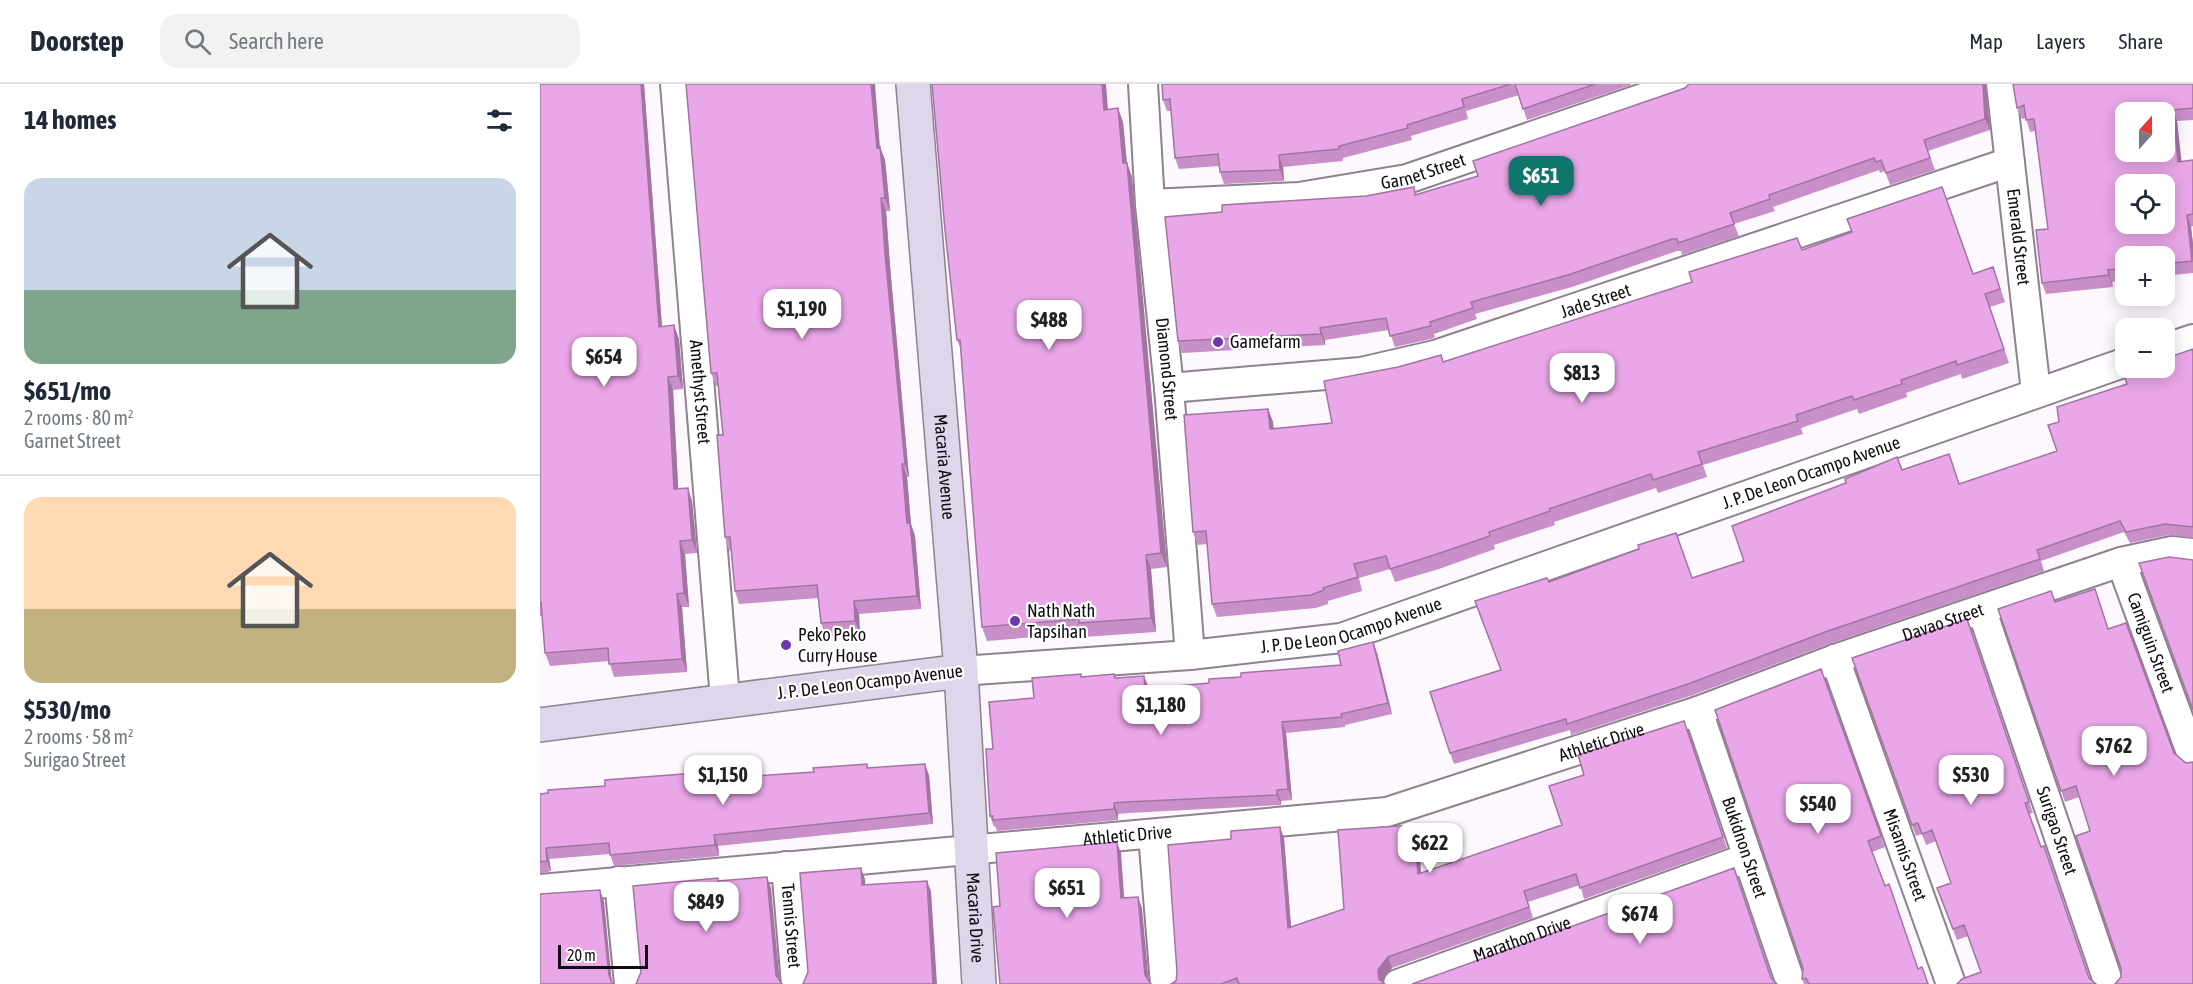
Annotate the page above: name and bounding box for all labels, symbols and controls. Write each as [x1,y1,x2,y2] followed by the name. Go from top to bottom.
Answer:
[160,14,580,68] search box
[30,25,124,57] text: Doorstep
[181,25,214,58] icon: search
[229,28,324,54] text: Search here
[1969,29,2003,53] text: Map
[2036,29,2086,53] text: Layers
[2119,29,2163,53] text: Share
[2115,102,2175,162] north arrow
[2115,102,2175,378] map controls
[483,104,516,137] icon: filters
[24,105,117,135] text: 14 homes
[1379,149,1468,193] street label: Garnet Street
[1505,156,1577,207] pin: $651
[1523,164,1559,187] text: $651
[2115,174,2175,234] button: locate
[2003,187,2035,286] street label: Emerald Street
[216,217,324,325] icon: home
[2115,246,2175,306] button: +
[1558,279,1633,322] street label: Jade Street
[753,289,851,340] pin: $1,190
[777,297,827,320] text: $1,190
[1013,300,1085,351] pin: $488
[1031,308,1067,331] text: $488
[1152,316,1183,421] street label: Diamond Street
[2115,318,2175,378] button: −
[1230,331,1301,352] place label: Gamefarm
[1211,335,1225,349] marker: Gamefarm
[568,337,640,388] pin: $654
[686,339,715,445] street label: Amethyst Street
[586,345,622,368] text: $654
[1546,353,1618,404] pin: $813
[1564,361,1600,384] text: $813
[24,376,111,406] text: $651/mo
[24,406,134,429] text: 2 rooms · 80 m²
[930,413,960,520] street label: Macaria Avenue
[24,429,121,452] text: Garnet Street
[1719,431,1903,513] street label: J. P. De Leon Ocampo Avenue
[216,536,324,644] icon: home
[2123,590,2179,695] street label: Camiguin Street
[1259,592,1444,657] street label: J. P. De Leon Ocampo Avenue
[1899,598,1986,645] street label: Davao Street
[1027,600,1095,642] place label: Nath Nath Tapsihan
[1008,614,1022,628] marker: Nath Nath Tapsihan
[798,624,877,666] place label: Peko Peko Curry House
[779,638,793,652] marker: Peko Peko Curry House
[776,660,964,703] street label: J. P. De Leon Ocampo Avenue
[1112,685,1210,736] pin: $1,180
[1136,693,1186,716] text: $1,180
[24,695,111,725] text: $530/mo
[1556,718,1647,766] street label: Athletic Drive
[24,725,134,748] text: 2 rooms · 58 m²
[2078,726,2150,777] pin: $762
[2096,734,2132,757] text: $762
[24,748,126,771] text: Surigao Street
[674,755,772,806] pin: $1,150
[1935,755,2007,806] pin: $530
[698,763,748,786] text: $1,150
[1953,763,1989,786] text: $530
[1782,784,1854,835] pin: $540
[2032,784,2082,877] street label: Surigao Street
[1800,792,1836,815] text: $540
[1718,794,1772,900] street label: Bukidnon Street
[1879,806,1931,904] street label: Misamis Street
[1082,821,1173,850] street label: Athletic Drive
[1394,823,1466,874] pin: $622
[1412,831,1448,854] text: $622
[1031,868,1103,919] pin: $651
[963,872,989,964] street label: Macaria Drive
[1049,876,1085,899] text: $651
[670,882,742,933] pin: $849
[778,883,806,969] street label: Tennis Street
[688,890,724,913] text: $849
[1604,894,1676,945] pin: $674
[1622,902,1658,925] text: $674
[1470,911,1574,966] street label: Marathon Drive
[558,942,648,970] scale bar
[567,946,596,964] text: 20 m

